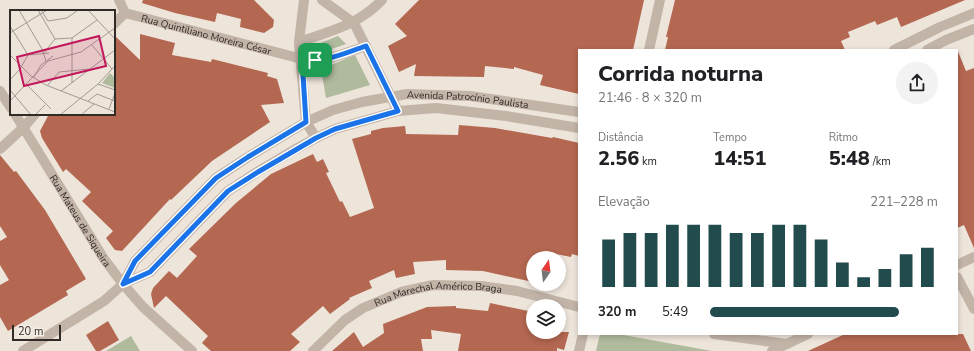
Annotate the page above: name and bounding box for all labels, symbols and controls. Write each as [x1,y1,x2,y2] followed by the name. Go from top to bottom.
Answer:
[10,10,115,115] inset map
[139,11,273,59] street label: Rua Quintiliano Moreira César
[298,43,332,77] pin
[304,49,326,71] icon: arrive
[598,59,763,89] text: Corrida noturna
[896,62,938,104] button: share
[407,88,529,113] street label: Avenida Patrocínio Paulista
[598,89,702,107] text: 21:46 · 8 × 320 m
[598,130,643,145] text: Distância
[713,130,747,145] text: Tempo
[829,130,858,145] text: Ritmo
[598,145,639,172] text: 2.56
[713,145,767,172] text: 14:51
[829,145,870,172] text: 5:48
[639,154,657,169] text: km
[870,154,891,169] text: /km
[46,172,114,270] street label: Rua Mateus de Siqueira
[598,193,650,211] text: Elevação
[870,193,938,211] text: 221–228 m
[526,251,566,291] north arrow
[526,251,566,339] map controls
[372,279,503,311] street label: Rua Marechal Américo Braga
[526,299,566,339] button: layers
[598,303,636,321] text: 320 m
[662,303,688,321] text: 5:49
[12,323,61,342] scale bar
[18,324,43,339] text: 20 m

